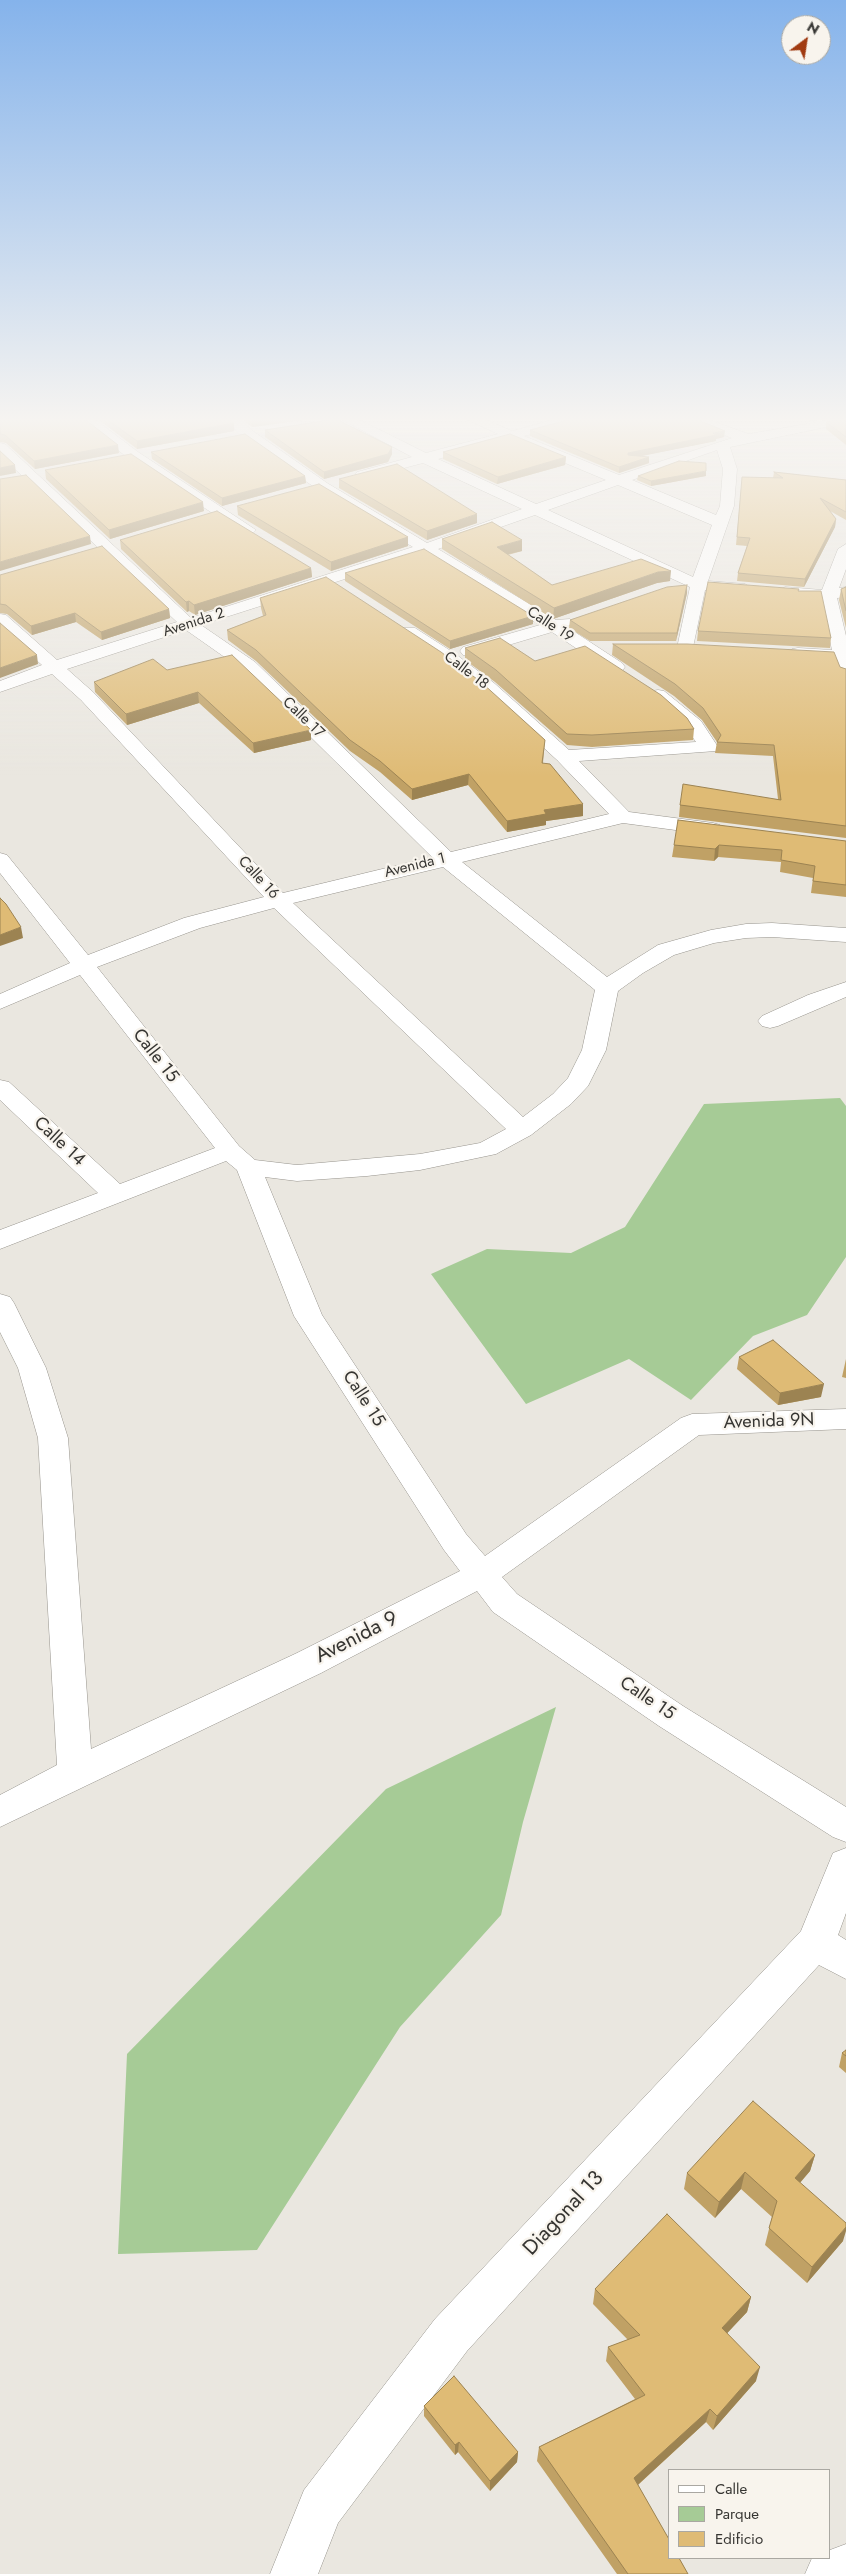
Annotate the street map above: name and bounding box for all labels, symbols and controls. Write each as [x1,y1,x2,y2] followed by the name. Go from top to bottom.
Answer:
[781,15,831,65] north arrow
[803,17,823,39] text: N
[523,603,577,647] street label: Calle 19
[161,605,227,641] street label: Avenida 2
[440,648,492,694] street label: Calle 18
[278,694,328,742] street label: Calle 17
[383,850,447,882] street label: Avenida 1
[234,853,282,903] street label: Calle 16
[127,1025,183,1087] street label: Calle 15
[29,1113,89,1171] street label: Calle 14
[337,1367,389,1431] street label: Calle 15
[723,1410,815,1434] street label: Avenida 9N
[311,1606,403,1670] street label: Avenida 9
[615,1673,679,1725] street label: Calle 15
[518,2166,610,2262] street label: Diagonal 13
[668,2469,831,2559] legend
[715,2478,747,2500] text: Calle
[715,2503,759,2525] text: Parque
[715,2528,763,2550] text: Edificio

